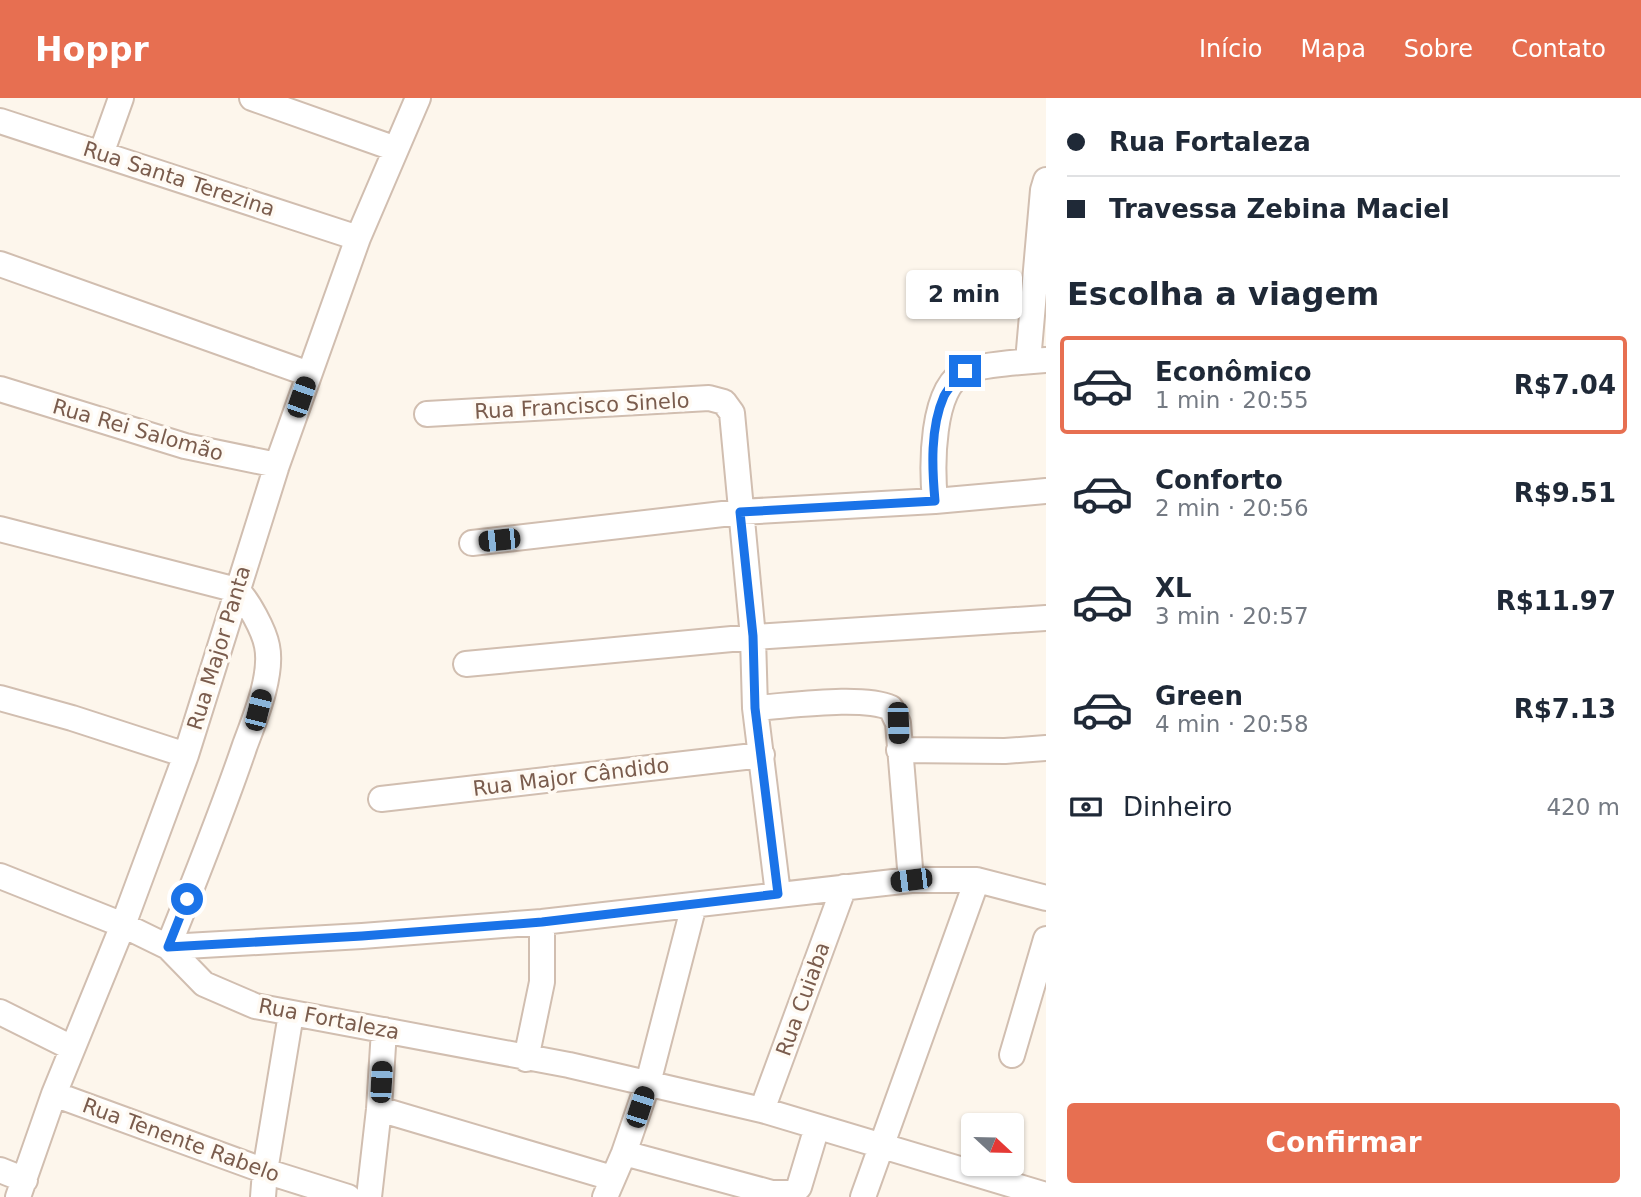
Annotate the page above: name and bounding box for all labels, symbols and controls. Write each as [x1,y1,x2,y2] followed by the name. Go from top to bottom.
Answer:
[35,30,149,69] text: Hoppr
[1199,35,1263,63] text: Início
[1301,35,1366,63] text: Mapa
[1404,35,1473,63] text: Sobre
[1511,35,1606,63] text: Contato
[1109,127,1311,157] text: Rua Fortaleza
[80,137,278,221] street label: Rua Santa Terezina
[1109,194,1450,224] text: Travessa Zebina Maciel
[907,270,1023,318] callout: 2 min
[1067,275,1379,313] text: Escolha a viagem
[928,281,1000,307] text: 2 min
[1071,354,1134,417] icon: car
[949,355,981,387] route end
[1155,357,1312,387] text: Econômico
[1514,370,1616,400] text: R$7.04
[285,374,318,420] car
[1155,387,1309,413] text: 1 min · 20:55
[474,388,690,424] street label: Rua Francisco Sinelo
[50,394,226,466] street label: Rua Rei Salomão
[1071,462,1134,525] icon: car
[1155,465,1283,495] text: Conforto
[1514,478,1616,508] text: R$9.51
[1155,495,1309,521] text: 2 min · 20:56
[478,527,521,553] car
[183,563,255,733] street label: Rua Major Panta
[1071,570,1134,633] icon: car
[1155,573,1192,603] text: XL
[1496,586,1616,616] text: R$11.97
[1155,603,1309,629] text: 3 min · 20:57
[1071,678,1134,741] icon: car
[1155,681,1243,711] text: Green
[243,687,274,733] car
[1514,694,1616,724] text: R$7.13
[887,702,910,744] car
[1155,711,1309,737] text: 4 min · 20:58
[471,753,671,801] street label: Rua Major Cândido
[1067,788,1105,826] icon: cash
[1123,792,1232,822] text: Dinheiro
[1546,794,1620,820] text: 420 m
[889,867,934,893] car
[171,883,203,915] route start
[771,939,835,1059] street label: Rua Cuiaba
[256,994,402,1044] street label: Rua Fortaleza
[370,1060,393,1104] car
[624,1084,657,1130] car
[79,1093,283,1187] street label: Rua Tenente Rabelo
[1067,1103,1620,1183] button: Confirmar
[961,1113,1024,1176] north arrow
[961,1113,1024,1176] map controls

